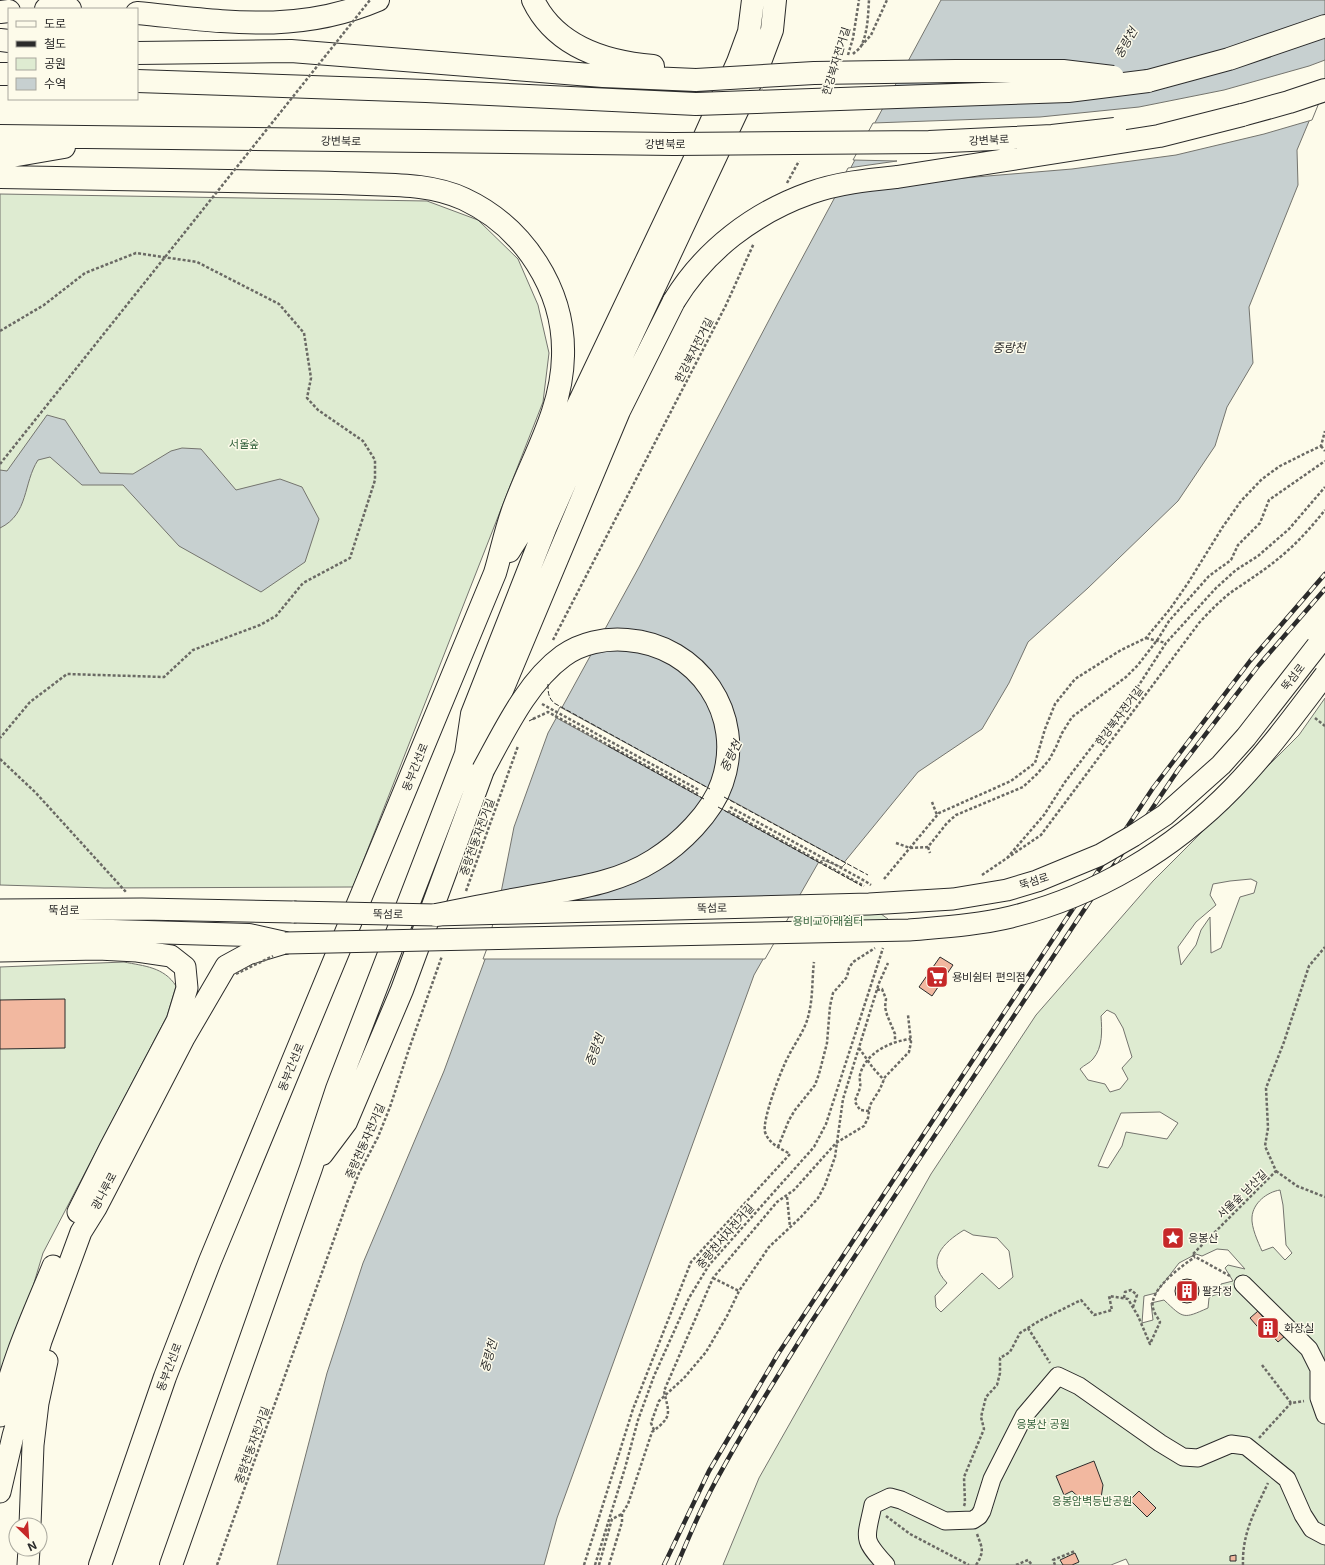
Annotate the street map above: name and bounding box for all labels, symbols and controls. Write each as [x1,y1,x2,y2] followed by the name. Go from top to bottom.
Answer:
[8,8,138,100] legend
[44,16,66,31] text: 도로
[1111,23,1141,61] water label: 중랑천
[819,25,853,97] street label: 한강북자전거길
[44,36,66,51] text: 철도
[44,56,66,71] text: 공원
[44,76,66,91] text: 수역
[968,132,1010,148] street label: 강변북로
[321,134,361,148] street label: 강변북로
[645,137,685,151] street label: 강변북로
[672,315,716,385] street label: 한강북자전거길
[992,340,1028,355] water label: 중랑천
[229,437,259,451] park label: 서울숲
[1278,661,1308,693] street label: 뚝섬로
[1092,683,1146,749] street label: 한강북자전거길
[717,736,745,774] water label: 중랑천
[399,741,431,793] street label: 동부간선로
[457,797,497,877] street label: 중랑천동자전거길
[1017,870,1051,892] street label: 뚝섬로
[697,901,727,915] street label: 뚝섬로
[49,903,79,917] street label: 뚝섬로
[373,907,403,921] street label: 뚝섬로
[793,914,863,928] park label: 용비교아래쉼터
[924,964,950,990] supermarket icon: 용비쉼터 편의점
[952,970,1026,984] place label: 용비쉼터 편의점
[582,1030,608,1068] water label: 중랑천
[275,1041,307,1093] street label: 동부간선로
[342,1101,388,1181] street label: 중랑천동자전거길
[1214,1167,1270,1221] street label: 서울숲 남산길
[88,1170,120,1212] street label: 광나루로
[693,1201,757,1271] street label: 중랑천서자전거길
[1160,1225,1186,1251] place icon: 응봉산
[1188,1231,1218,1245] place label: 응봉산
[1174,1278,1200,1304] building icon: 팔각정
[1202,1284,1232,1298] place label: 팔각정
[1255,1315,1281,1341] building icon: 화장실
[1284,1321,1314,1335] place label: 화장실
[477,1336,501,1374] water label: 중랑천
[153,1341,185,1393] street label: 동부간선로
[232,1405,272,1485] street label: 중랑천동자전거길
[1016,1417,1070,1431] park label: 응봉산 공원
[1052,1494,1132,1508] park label: 응봉암벽등반공원
[8,1517,48,1557] north arrow
[25,1538,39,1554] text: N

